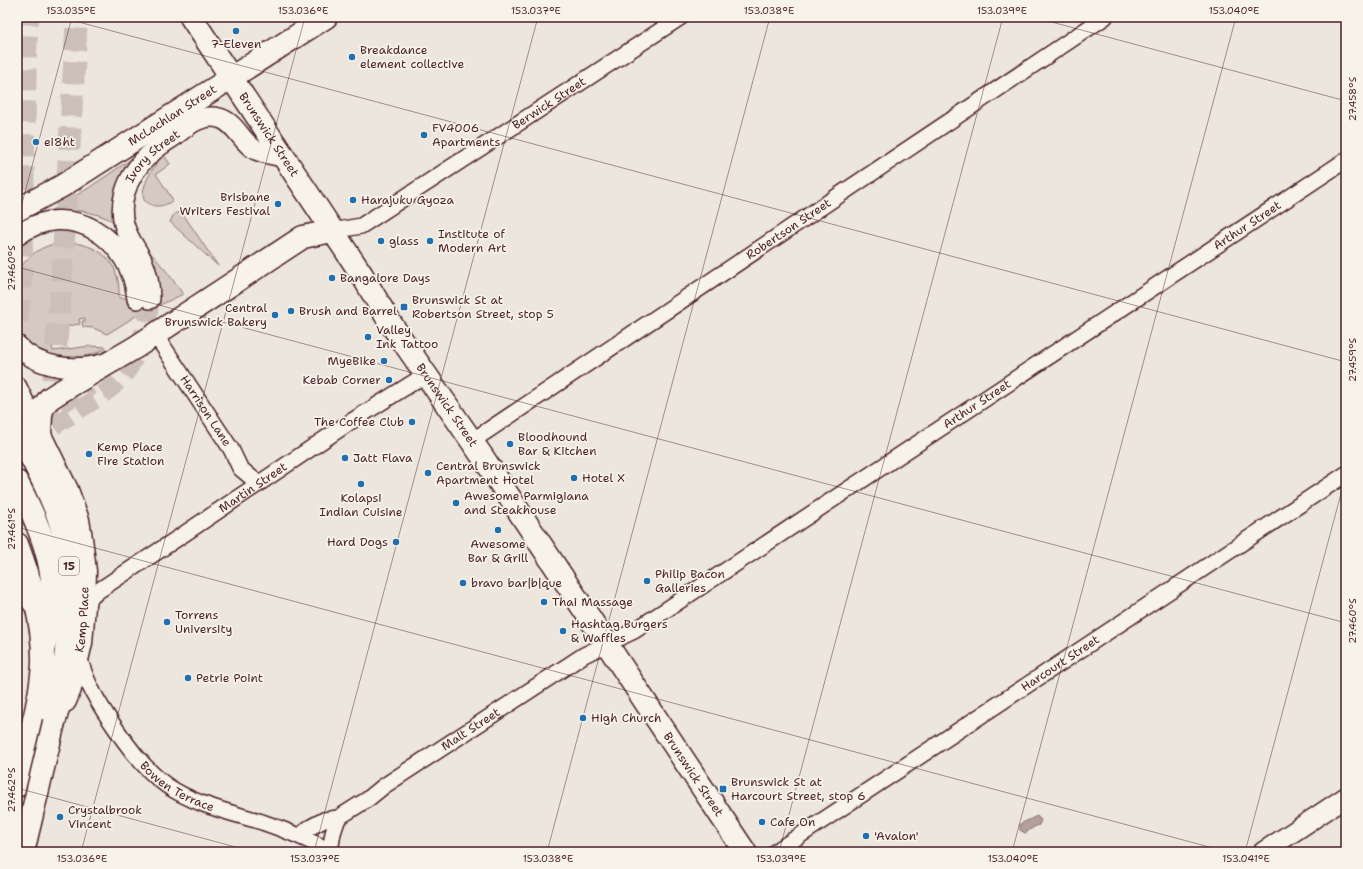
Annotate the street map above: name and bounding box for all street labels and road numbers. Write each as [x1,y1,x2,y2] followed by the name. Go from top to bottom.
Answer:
[509,73,589,133] street label: Berwick Street
[125,81,220,150] street label: McLachlan Street
[235,89,303,180] street label: Brunswick Street
[122,126,183,186] street label: Ivory Street
[743,195,834,263] street label: Robertson Street
[1210,197,1284,254] street label: Arthur Street
[413,360,481,450] street label: Brunswick Street
[176,372,235,450] street label: Harrison Lane
[940,376,1014,432] street label: Arthur Street
[216,459,290,516] street label: Martin Street
[59,557,79,575] road number: 15
[71,586,93,654] street label: Kemp Place
[1018,631,1102,695] street label: Harcourt Street
[438,704,503,754] street label: Malt Street
[660,729,727,820] street label: Brunswick Street
[136,758,216,815] street label: Bowen Terrace

